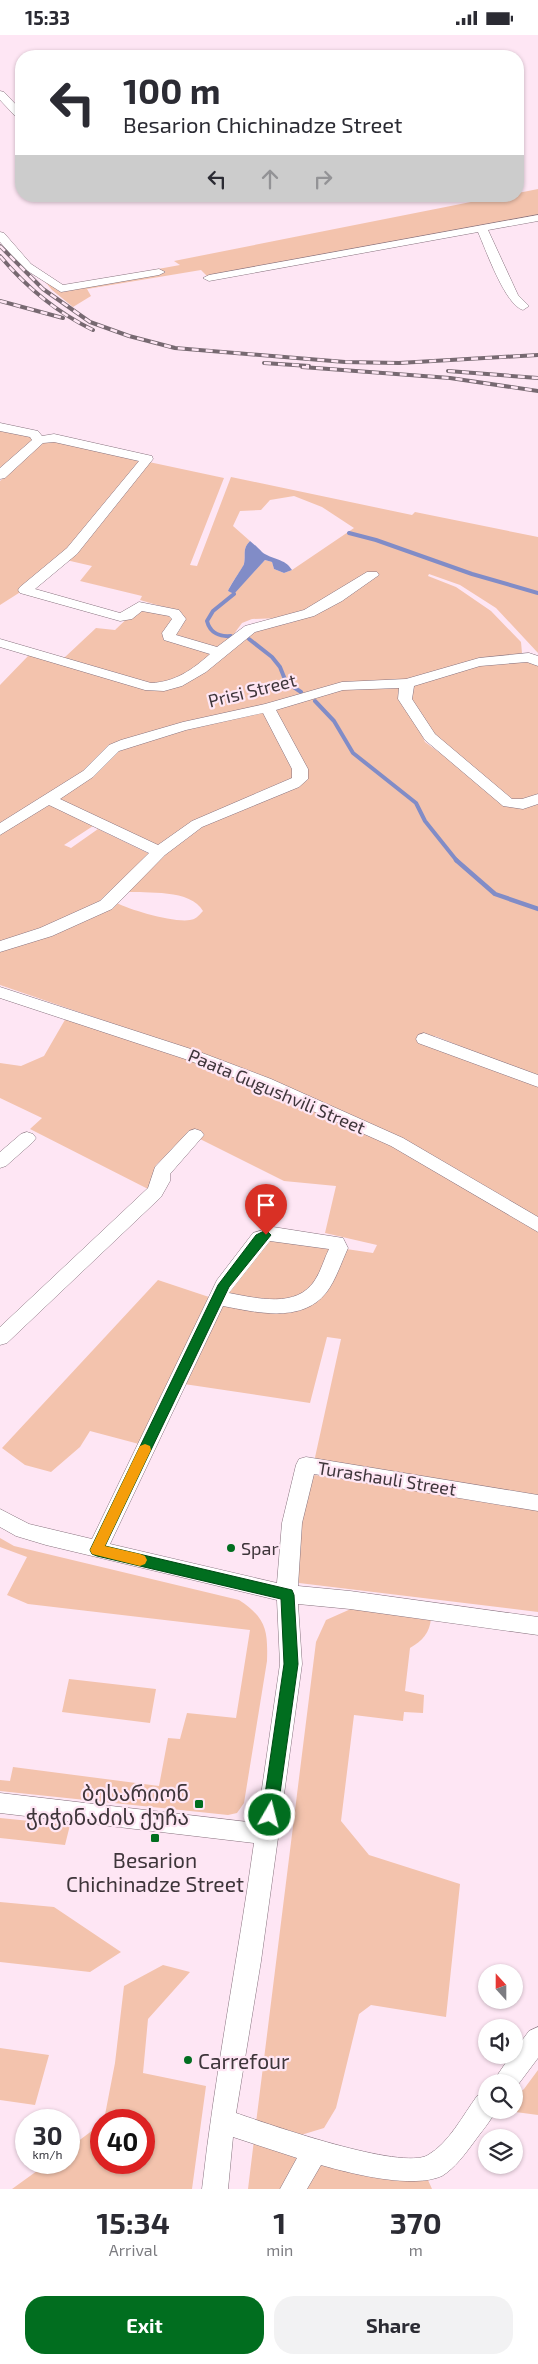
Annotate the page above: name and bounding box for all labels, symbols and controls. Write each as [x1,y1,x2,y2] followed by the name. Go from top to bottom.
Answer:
[25,6,70,29] text: 15:33
[123,69,221,111] text: 100 m
[40,70,105,135] icon: left
[123,111,402,137] text: Besarion Chichinadze Street
[203,165,231,193] icon: left
[256,165,284,193] icon: ahead
[309,165,337,193] icon: right
[206,668,298,712] street label: Prisi Street
[185,1044,369,1138] street label: Paata Gugushvili Street
[245,1184,287,1235] pin
[252,1191,280,1219] icon: arrive
[316,1456,458,1500] street label: Turashauli Street
[241,1537,279,1559] place label: Spar
[225,1542,237,1554] marker: Spar
[26,1780,189,1830] place label: ბესარიონ ჭიჭინაძის ქუჩა
[243,1788,295,1840] position arrow
[193,1798,205,1810] marker: ბესარიონ ჭიჭინაძის ქუჩა
[149,1832,161,1844] marker: Besarion Chichinadze Street
[66,1847,244,1896] place label: Besarion Chichinadze Street
[478,1964,522,2009] north arrow
[478,1964,523,2174] map controls
[478,2019,523,2064] button: sound
[198,2048,290,2073] place label: Carrefour
[182,2054,194,2066] marker: Carrefour
[478,2074,523,2119] button: search
[90,2109,155,2174] speed limit sign: 40
[33,2120,62,2150] text: 30
[478,2129,523,2174] button: layers
[33,2147,62,2161] text: km/h
[96,2204,170,2240] text: 15:34
[273,2204,286,2240] text: 1
[390,2204,442,2240] text: 370
[109,2240,157,2259] text: Arrival
[266,2240,293,2259] text: min
[409,2240,423,2259] text: m
[25,2296,264,2354] button: Exit
[274,2296,513,2354] button: Share

